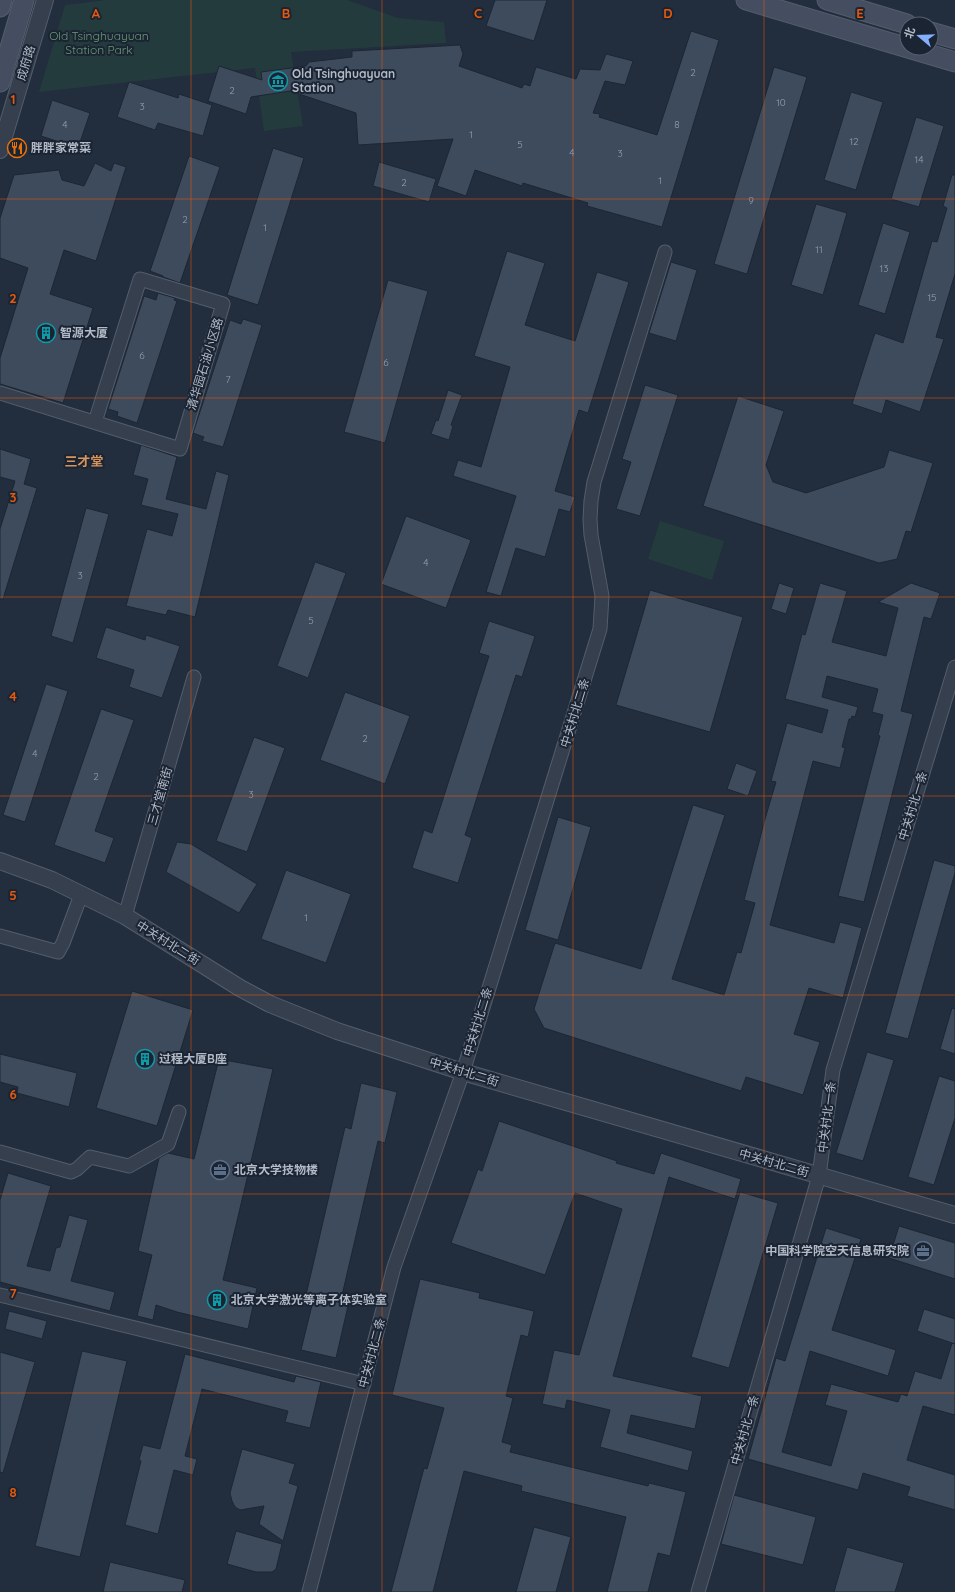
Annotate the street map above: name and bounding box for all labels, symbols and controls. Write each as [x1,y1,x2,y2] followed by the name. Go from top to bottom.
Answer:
[92,5,101,21] text: A
[282,5,290,21] text: B
[474,5,482,21] text: C
[663,5,673,21] text: D
[856,5,864,21] text: E
[899,16,939,56] north arrow
[901,25,918,40] text: 北
[49,28,149,57] park label: Old Tsinghuayuan Station Park
[13,43,38,82] street label: 成府路
[292,66,395,95] place label: Old Tsinghuayuan Station
[690,66,696,79] house number: 2
[267,70,289,92] museum icon: Old Tsinghuayuan Station
[229,84,235,97] house number: 2
[10,91,16,107] text: 1
[776,96,786,109] house number: 10
[139,100,145,113] house number: 3
[62,118,68,131] house number: 4
[674,118,680,131] house number: 8
[469,128,473,141] house number: 1
[849,135,859,148] house number: 12
[6,137,28,159] restaurant icon: 胖胖家常菜
[517,138,523,151] house number: 5
[31,140,91,155] place label: 胖胖家常菜
[569,146,575,159] house number: 4
[617,147,623,160] house number: 3
[915,153,923,166] house number: 14
[658,174,662,187] house number: 1
[401,176,407,189] house number: 2
[748,194,754,207] house number: 9
[182,213,188,226] house number: 2
[263,221,267,234] house number: 1
[815,243,823,256] house number: 11
[880,262,888,275] house number: 13
[9,290,17,306] text: 2
[927,291,937,304] house number: 15
[183,316,226,412] street label: 清华园石油小区路
[35,322,57,344] building icon: 智源大厦
[60,325,108,340] place label: 智源大厦
[139,349,145,362] house number: 6
[383,356,389,369] house number: 6
[225,373,231,386] house number: 7
[64,453,104,469] district label: 三才堂
[10,489,17,505] text: 3
[423,556,429,569] house number: 4
[77,569,83,582] house number: 3
[308,614,314,627] house number: 5
[557,676,592,749] street label: 中关村北二条
[9,688,17,704] text: 4
[362,732,368,745] house number: 2
[32,747,38,760] house number: 4
[144,765,175,827] street label: 三才堂南街
[895,769,930,842] street label: 中关村北一条
[93,770,99,783] house number: 2
[248,788,254,801] house number: 3
[9,887,17,903] text: 5
[304,911,308,924] house number: 1
[134,917,203,968] street label: 中关村北二街
[460,985,495,1058] street label: 中关村北二条
[134,1048,156,1070] building icon: 过程大厦B座
[159,1051,227,1066] place label: 过程大厦B座
[428,1054,501,1089] street label: 中关村北二街
[815,1080,838,1154] street label: 中关村北一条
[9,1086,17,1102] text: 6
[737,1145,811,1180] street label: 中关村北二街
[209,1159,231,1181] office icon: 北京大学技物楼
[234,1162,318,1177] place label: 北京大学技物楼
[912,1240,934,1262] office icon: 中国科学院空天信息研究院
[765,1243,909,1258] place label: 中国科学院空天信息研究院
[9,1285,17,1301] text: 7
[206,1289,228,1311] building icon: 北京大学激光等离子体实验室
[231,1292,387,1307] place label: 北京大学激光等离子体实验室
[355,1316,388,1390] street label: 中关村北二条
[727,1393,762,1467] street label: 中关村北一条
[9,1484,17,1500] text: 8

